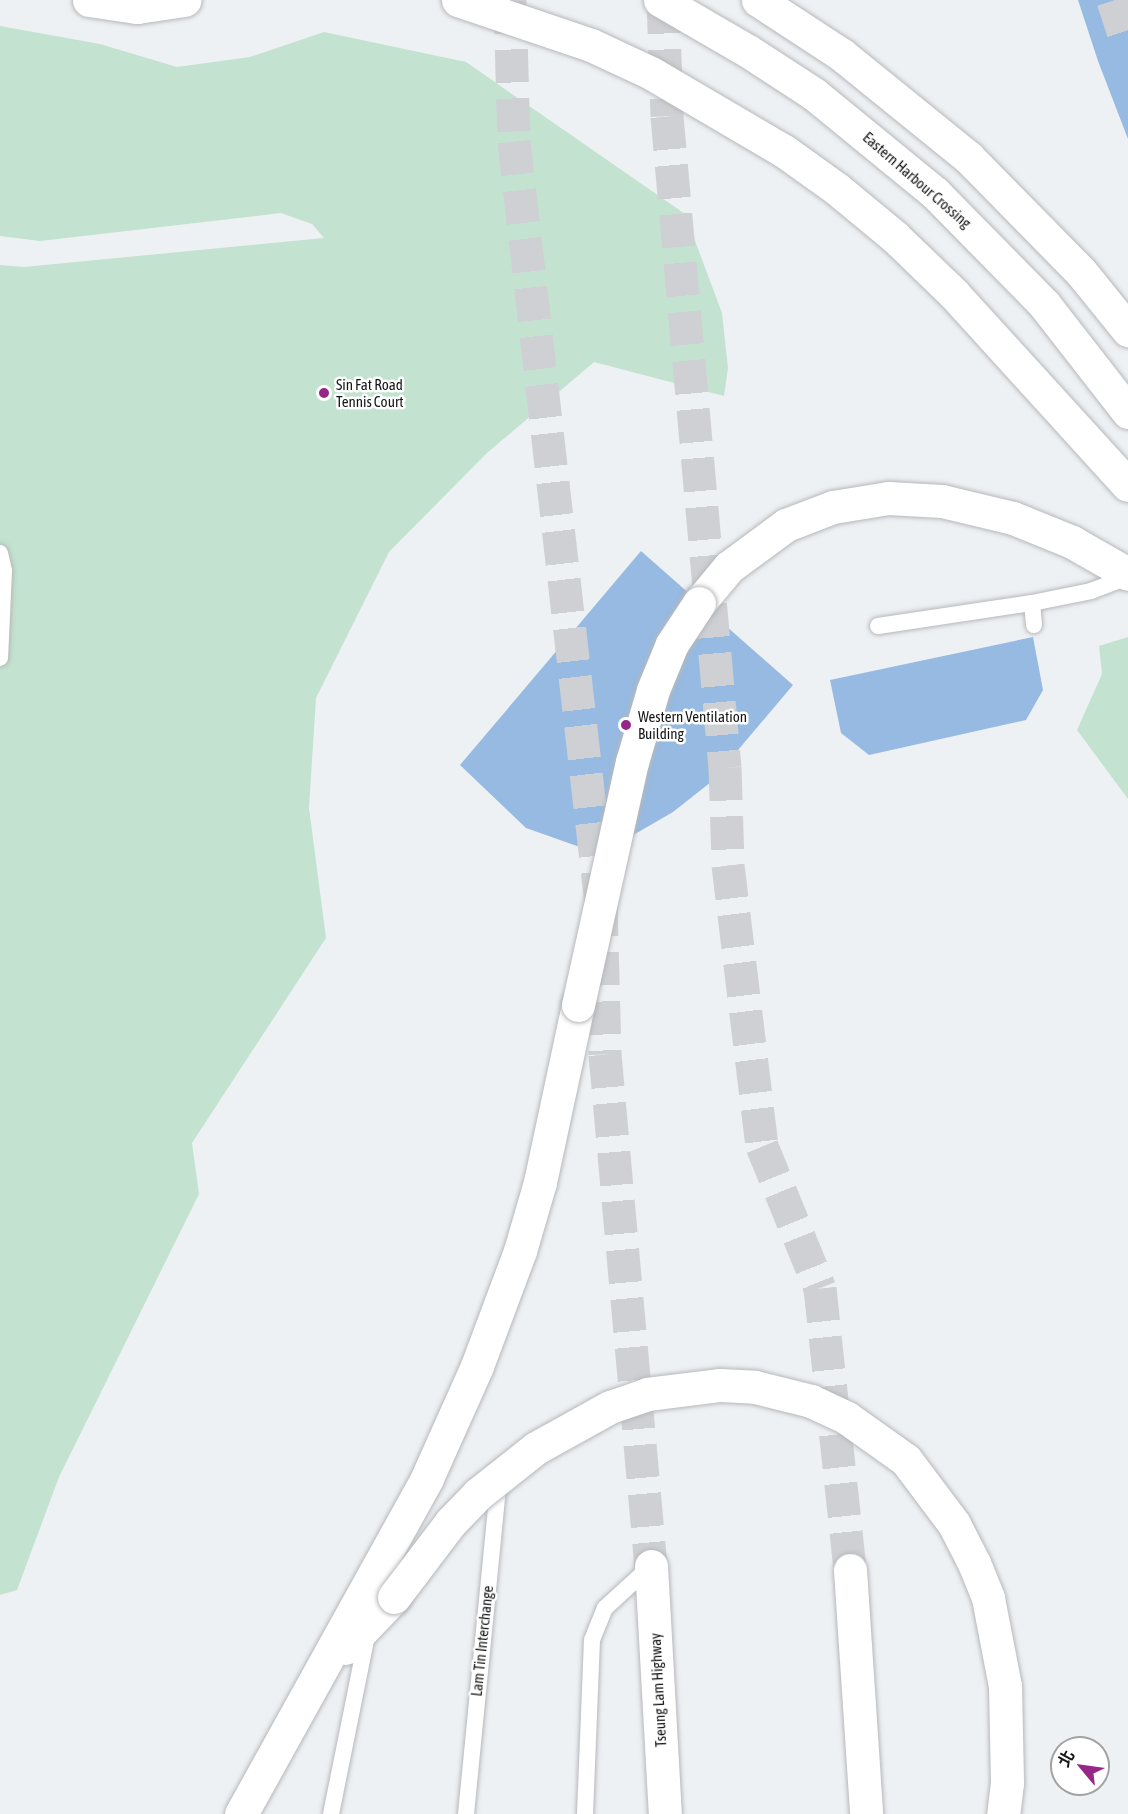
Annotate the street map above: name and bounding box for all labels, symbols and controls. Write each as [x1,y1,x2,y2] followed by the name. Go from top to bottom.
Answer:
[859,128,975,232] street label: Eastern Harbour Crossing
[336,375,403,410] place label: Sin Fat Road Tennis Court
[317,386,331,400] marker: Sin Fat Road Tennis Court
[638,707,747,742] place label: Western Ventilation Building
[619,718,633,732] marker: Western Ventilation Building
[467,1585,497,1697] street label: Lam Tin Interchange
[646,1632,670,1748] street label: Tseung Lam Highway
[1050,1736,1110,1796] north arrow
[1054,1747,1078,1770] text: 北

